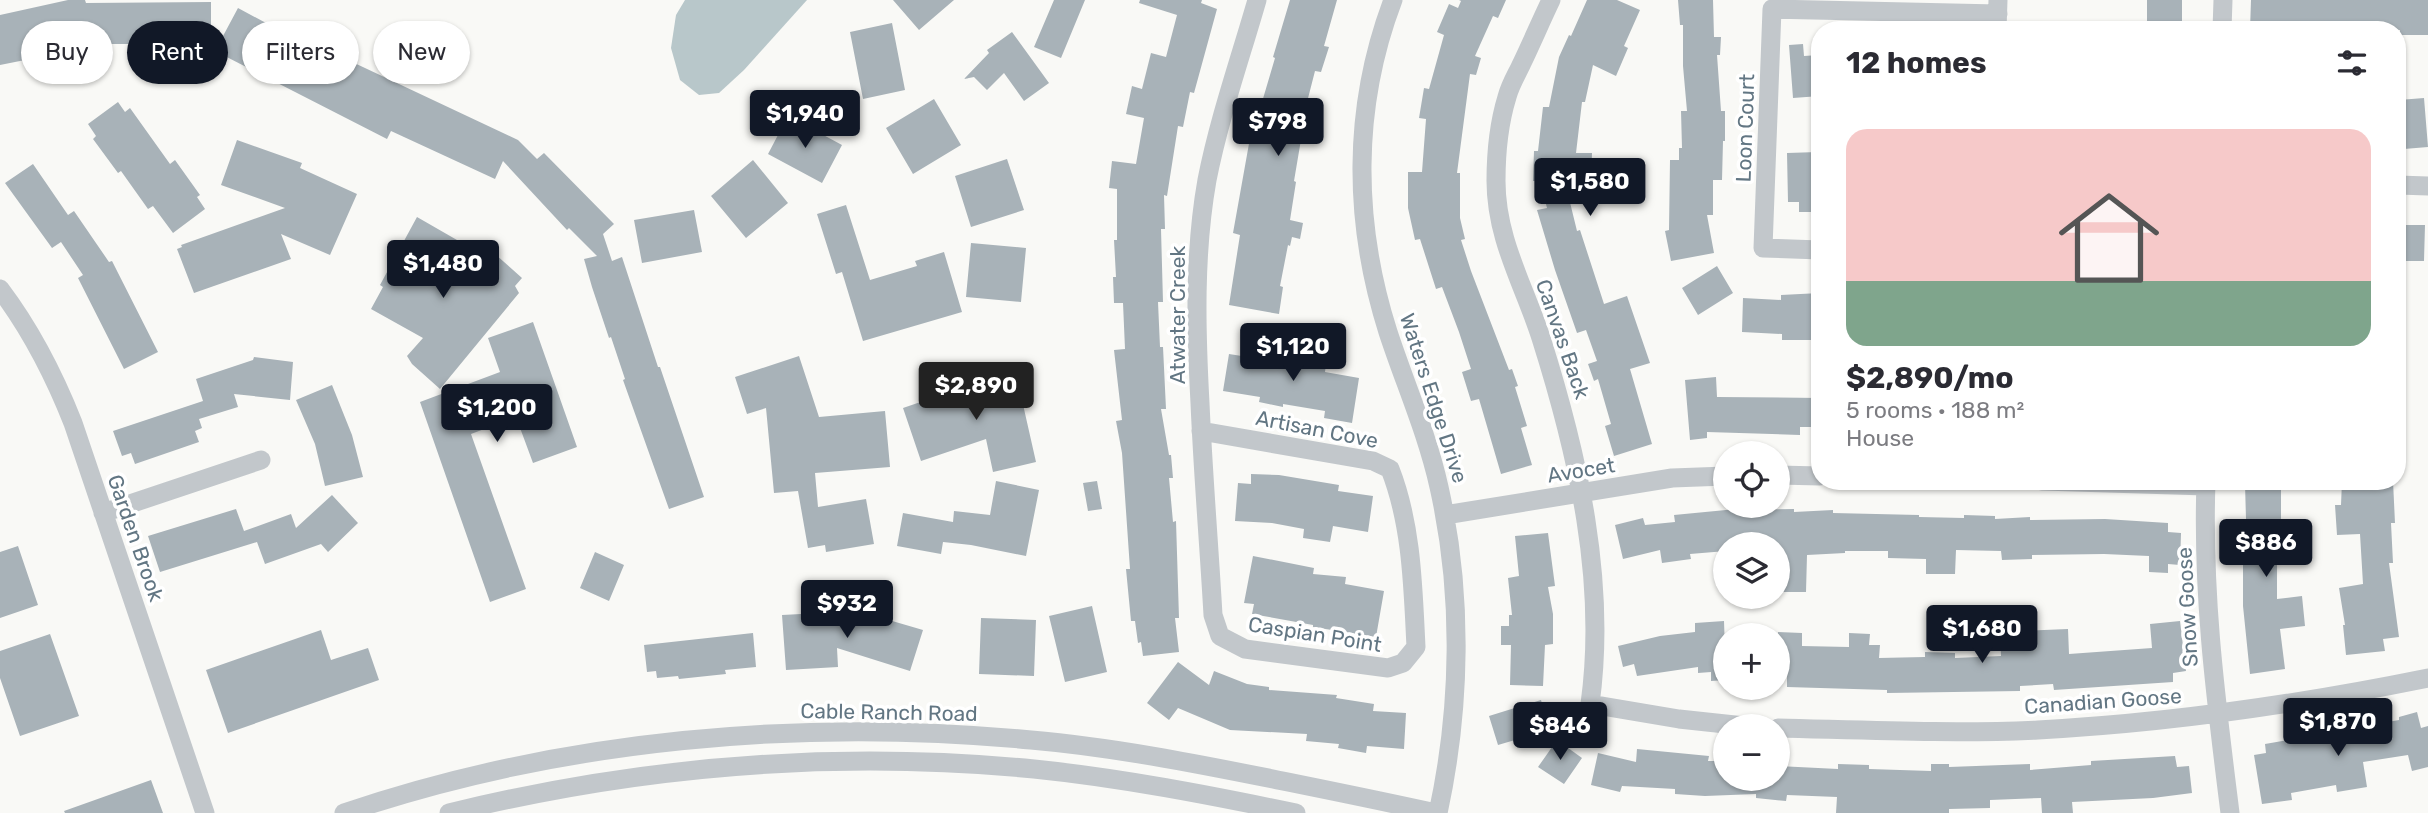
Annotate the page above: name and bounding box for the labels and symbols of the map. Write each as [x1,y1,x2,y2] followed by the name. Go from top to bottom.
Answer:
[1731,73,1759,183] street label: Loon Court
[748,90,862,150] pin: $1,940
[1237,99,1319,158] pin: $798
[1533,158,1647,218] pin: $1,580
[386,240,500,300] pin: $1,480
[1165,246,1190,384] street label: Atwater Creek
[1531,276,1595,402] street label: Canvas Back
[1395,310,1473,486] street label: Waters Edge Drive
[1236,324,1350,383] pin: $1,120
[919,362,1033,422] pin: $2,890
[440,384,554,444] pin: $1,200
[1254,405,1380,453] street label: Artisan Cove
[1545,452,1617,488] street label: Avocet
[103,471,169,605] street label: Garden Brook
[2225,520,2307,579] pin: $886
[2171,546,2203,668] street label: Snow Goose
[806,580,888,640] pin: $932
[1925,606,2039,665] pin: $1,680
[1247,611,1383,657] street label: Caspian Point
[2023,683,2183,719] street label: Canadian Goose
[800,698,978,726] street label: Cable Ranch Road
[2281,698,2395,758] pin: $1,870
[1519,702,1601,762] pin: $846

